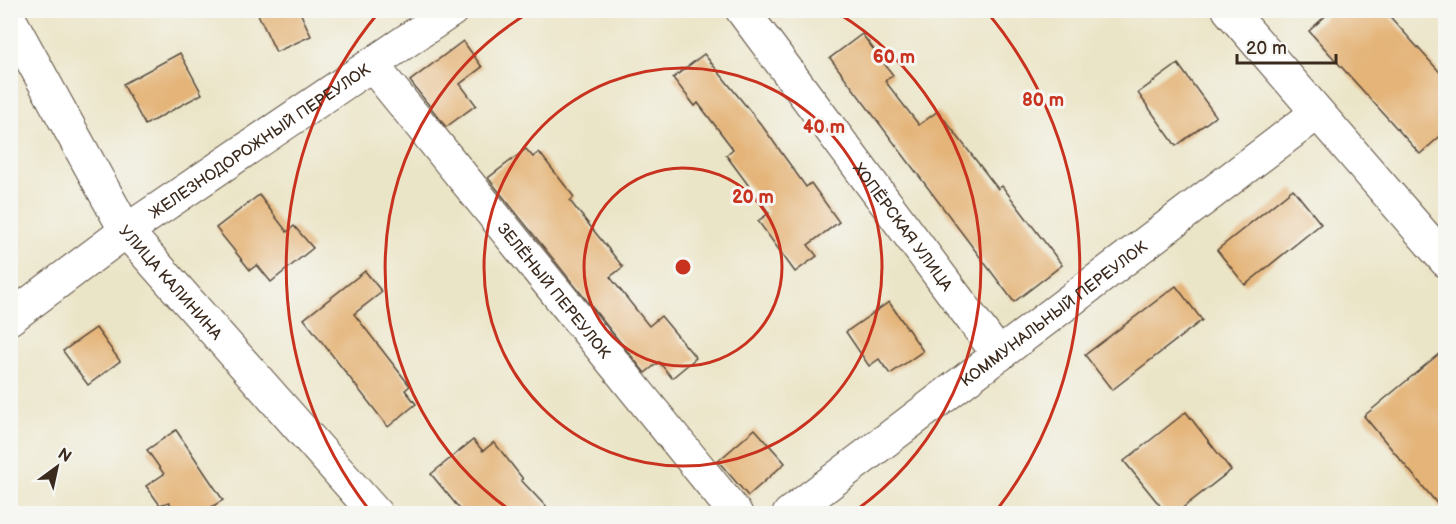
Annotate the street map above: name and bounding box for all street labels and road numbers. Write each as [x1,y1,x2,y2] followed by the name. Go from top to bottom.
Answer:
[146,60,375,223] street label: ЖЕЛЕЗНОДОРОЖНЫЙ ПЕРЕУЛОК
[848,160,956,295] street label: ХОПЁРСКАЯ УЛИЦА
[493,220,614,363] street label: ЗЕЛЁНЫЙ ПЕРЕУЛОК
[115,222,226,344] street label: УЛИЦА КАЛИНИНА
[957,237,1152,391] street label: КОММУНАЛЬНЫЙ ПЕРЕУЛОК

